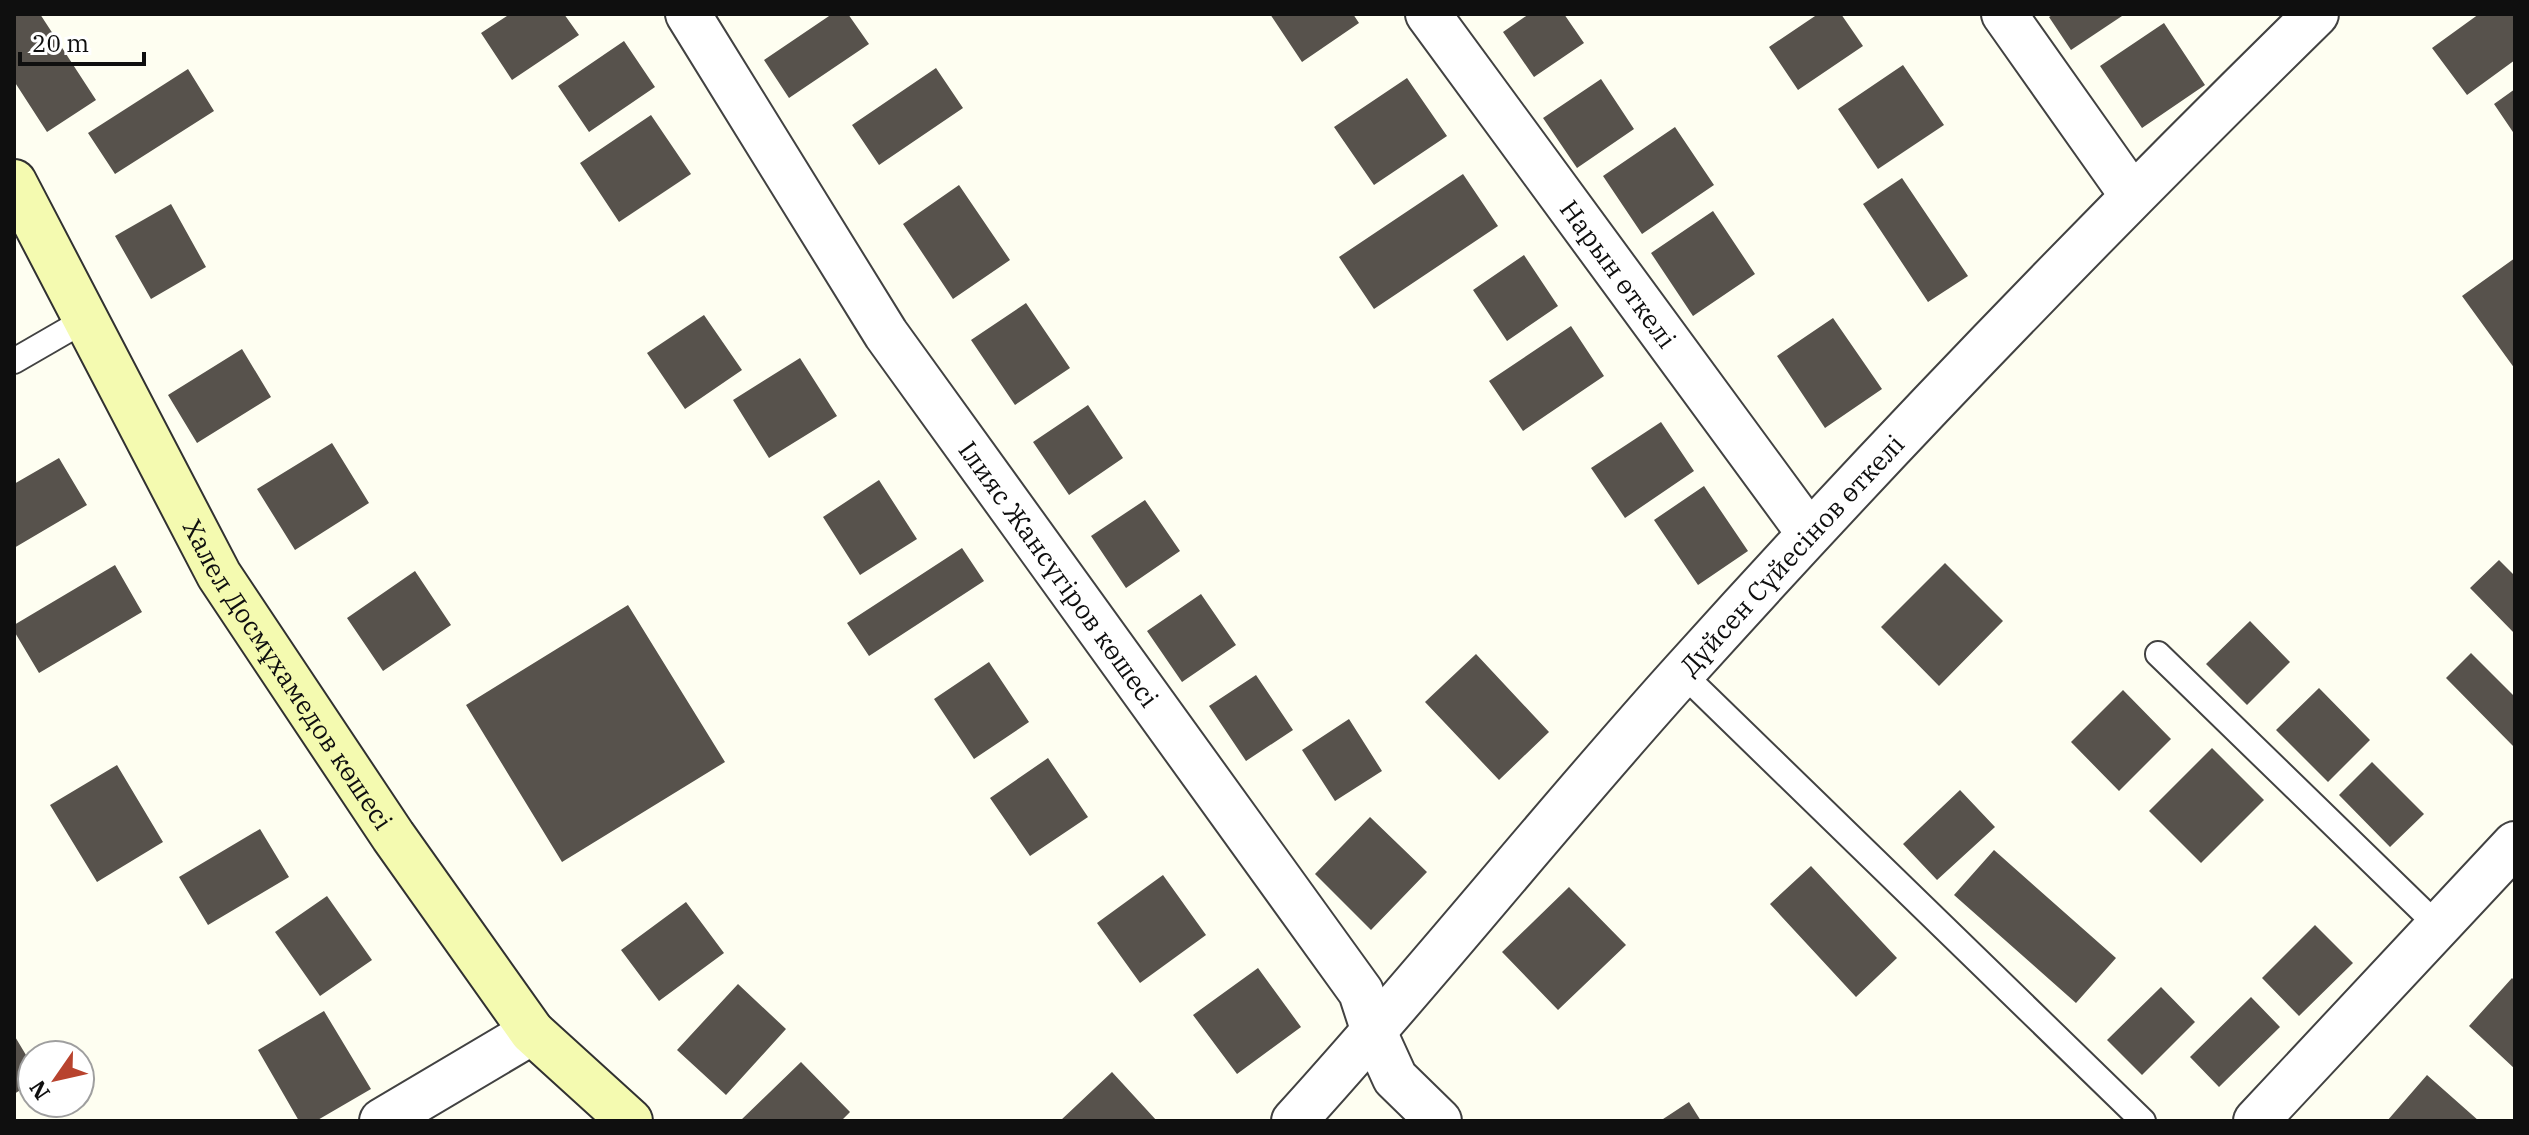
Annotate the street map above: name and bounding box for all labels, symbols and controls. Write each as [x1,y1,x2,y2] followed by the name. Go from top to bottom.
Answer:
[20,16,144,66] scale bar
[32,27,89,59] text: 20 m
[1553,193,1684,354] street label: Нарын өткелі
[1672,427,1911,682] street label: Дүйсен Сүйесінов өткелі
[952,434,1167,714] street label: Ілияс Жансүгіров көшесі
[176,513,401,836] street label: Халел Досмұхамедов көшесі
[16,1039,96,1119] north arrow
[22,1075,56,1106] text: N

